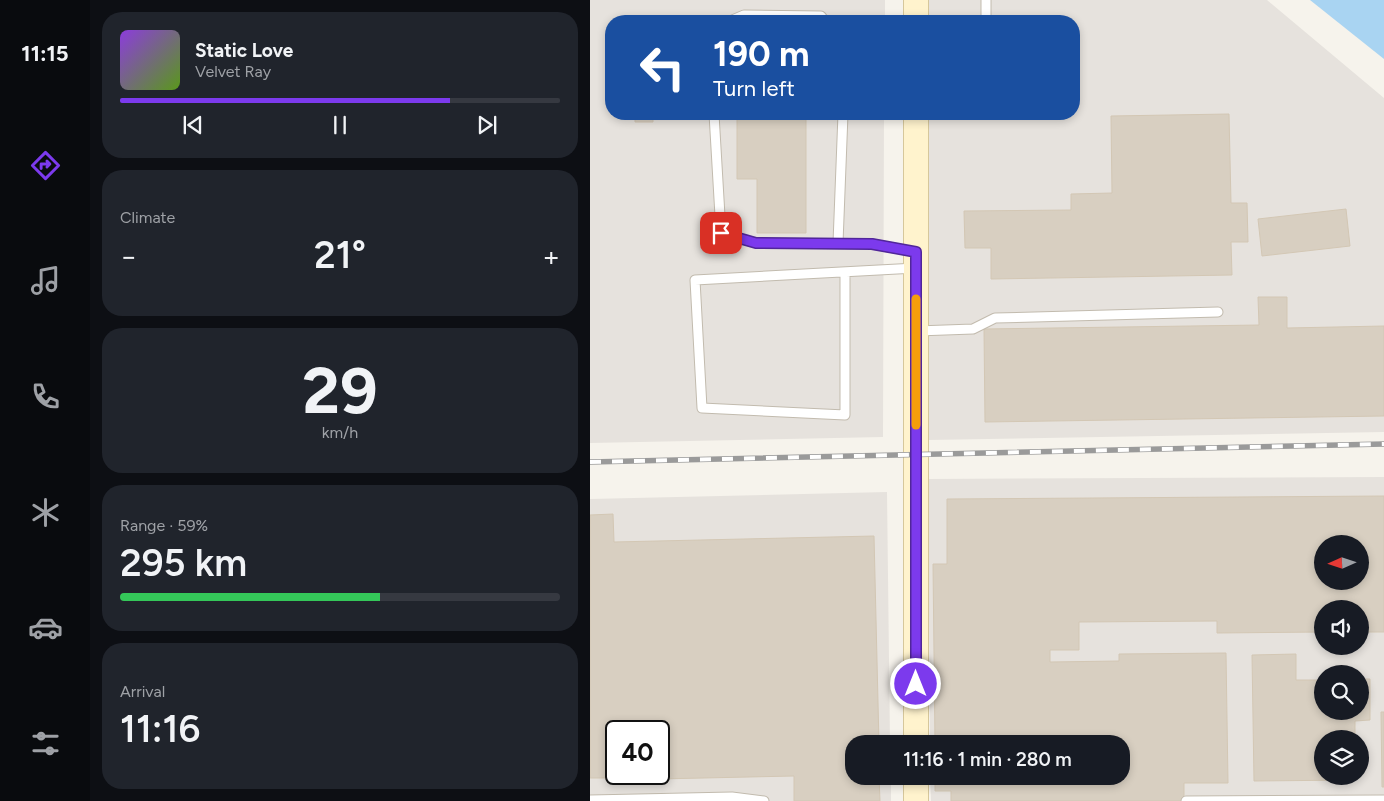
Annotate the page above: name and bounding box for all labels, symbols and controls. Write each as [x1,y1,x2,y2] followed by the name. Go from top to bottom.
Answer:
[713,33,810,75] text: 190 m
[630,35,695,100] icon: left
[195,39,293,62] text: Static Love
[21,40,69,67] text: 11:15
[195,62,271,81] text: Velvet Ray
[713,75,795,102] text: Turn left
[179,111,207,139] icon: previous
[326,111,354,139] icon: pause
[473,111,501,139] icon: next
[28,148,63,183] icon: directions
[120,208,175,227] text: Climate
[700,212,742,254] pin
[707,219,735,247] icon: arrive
[314,232,366,278] text: 21°
[120,239,137,273] text: −
[543,239,560,273] text: +
[28,263,63,298] icon: music
[302,351,378,429] text: 29
[28,379,63,414] icon: phone
[322,423,358,442] text: km/h
[28,495,63,530] icon: climate
[120,516,208,535] text: Range · 59%
[1314,535,1369,590] north arrow
[1314,535,1369,785] map controls
[120,540,247,586] text: 295 km
[1314,600,1369,655] button: sound
[28,610,63,645] icon: car
[889,657,941,709] position arrow
[1314,665,1369,720] button: search
[120,682,165,701] text: Arrival
[120,706,200,752] text: 11:16
[605,720,670,785] speed limit sign: 40
[28,726,63,761] icon: filters
[1314,730,1369,785] button: layers
[903,748,1072,771] text: 11:16 · 1 min · 280 m

